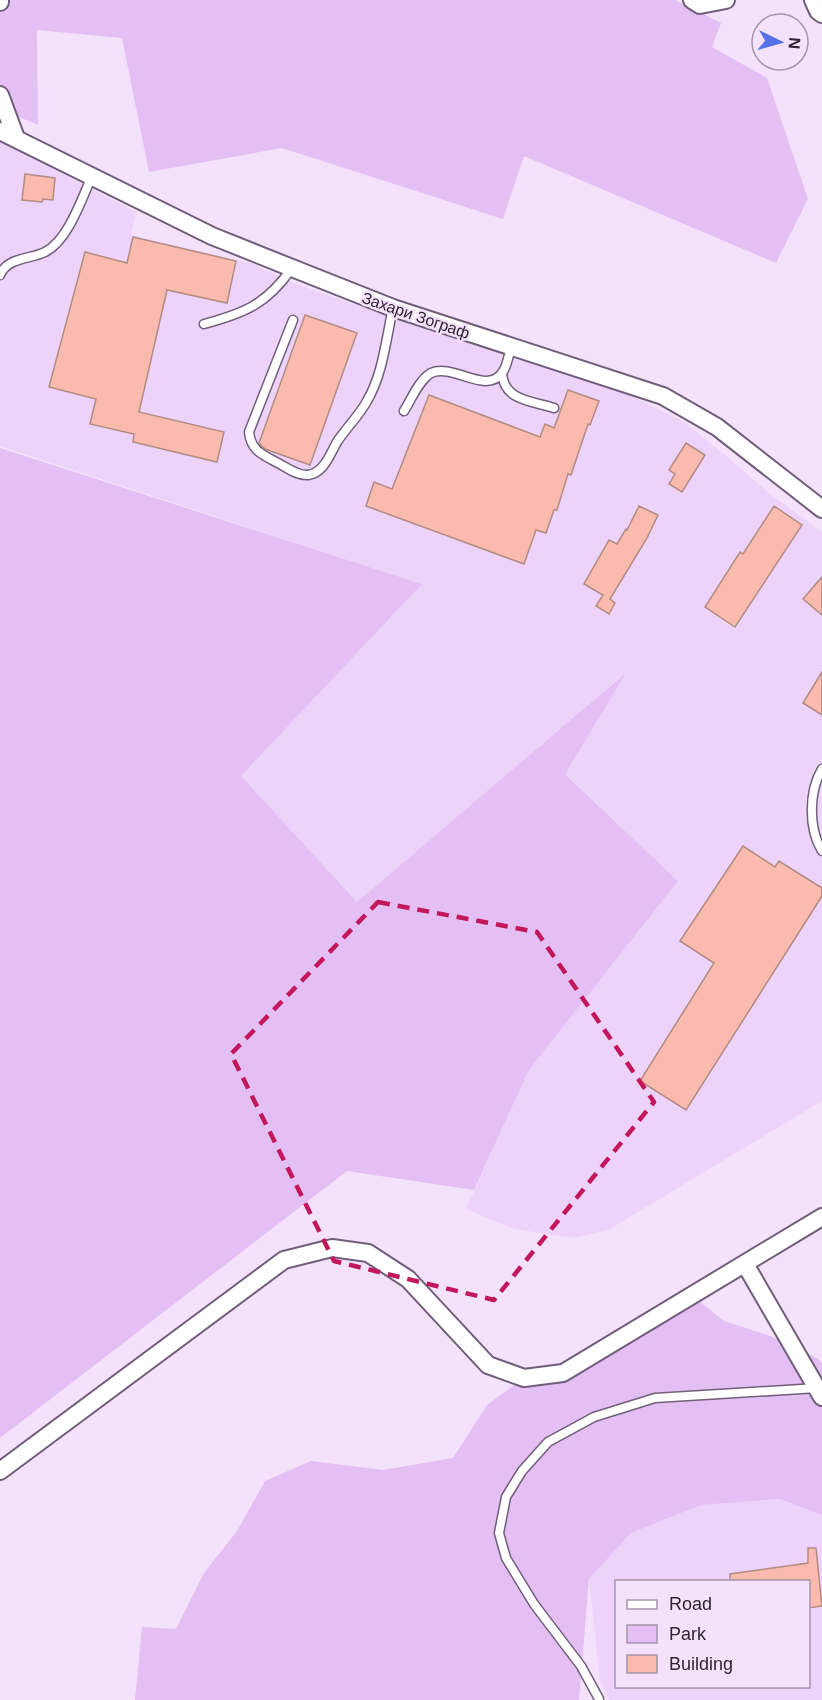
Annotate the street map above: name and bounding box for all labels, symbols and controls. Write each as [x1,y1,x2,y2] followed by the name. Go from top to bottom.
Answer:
[750,12,810,72] north arrow
[785,37,803,50] text: N
[360,289,472,342] street label: Захари Зограф
[615,1580,810,1688] legend
[669,1594,712,1614] text: Road
[669,1624,707,1644] text: Park
[669,1654,733,1674] text: Building

